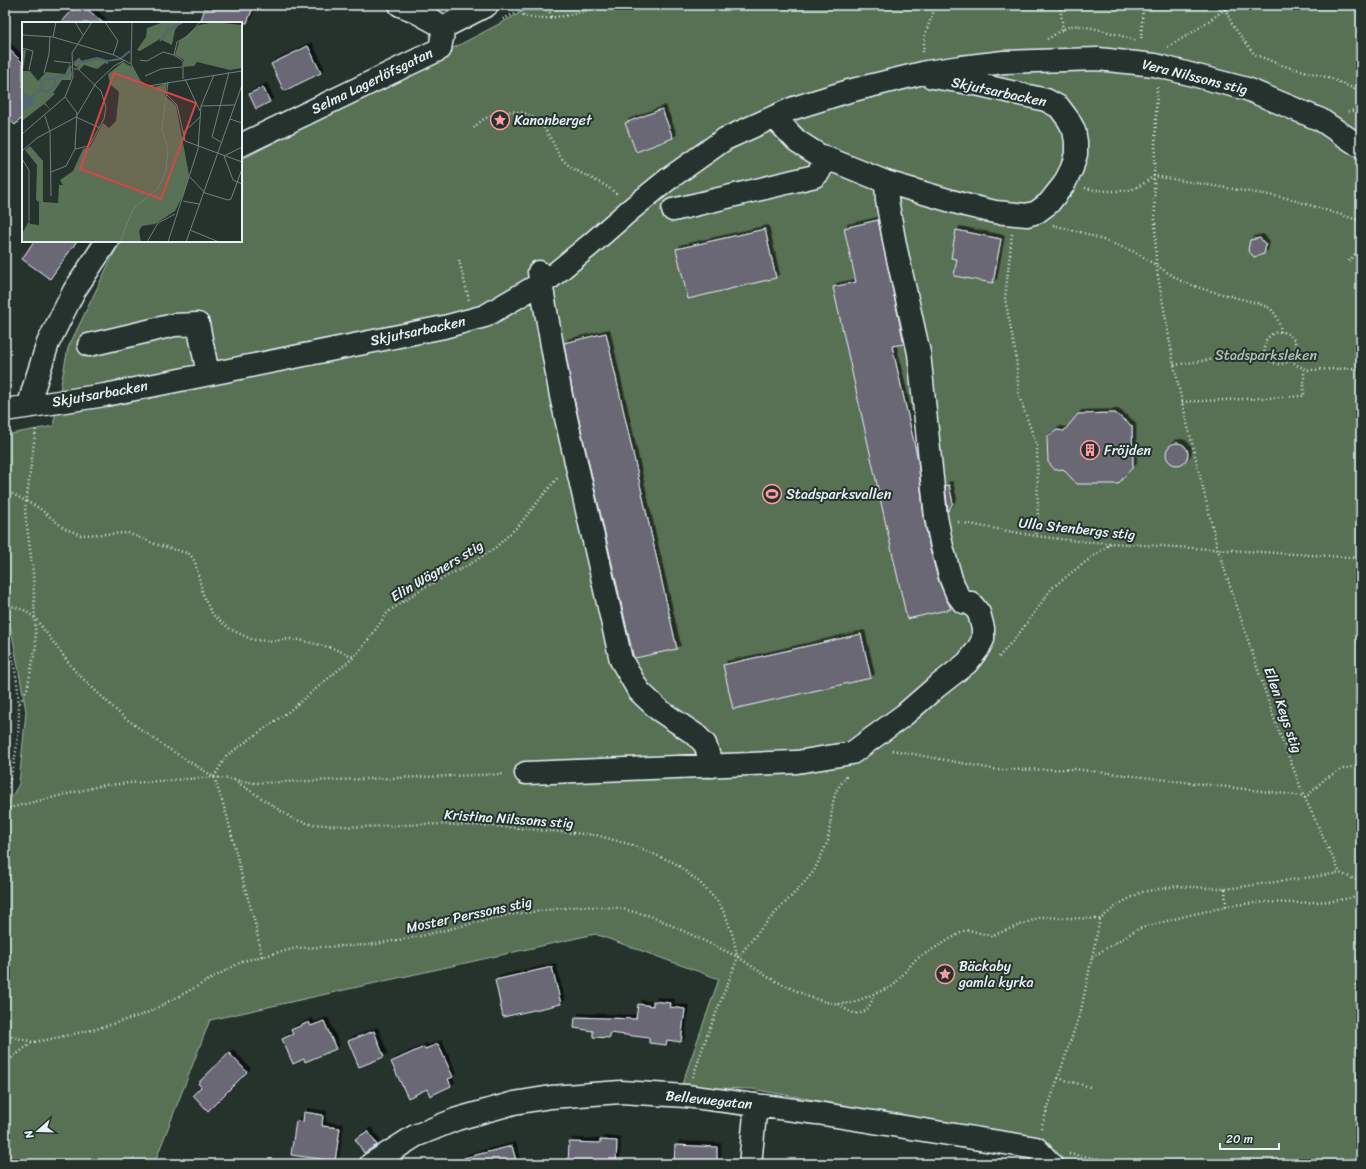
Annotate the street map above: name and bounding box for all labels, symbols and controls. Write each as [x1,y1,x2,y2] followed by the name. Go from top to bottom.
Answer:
[22,22,242,242] inset map
[307,40,438,121] street label: Selma Lagerlöfsgatan
[1139,52,1251,102] street label: Vera Nilssons stig
[949,70,1049,114] street label: Skjutsarbacken
[514,108,593,133] place label: Kanonberget
[489,109,511,131] place icon: Kanonberget
[368,309,468,353] street label: Skjutsarbacken
[1215,343,1317,368] park label: Stadsparksleken
[50,373,150,415] street label: Skjutsarbacken
[1104,438,1152,463] place label: Fröjden
[1079,439,1101,461] building icon: Fröjden
[786,482,892,507] place label: Stadsparksvallen
[761,483,783,505] sports icon: Stadsparksvallen
[1018,510,1136,548] street label: Ulla Stenbergs stig
[386,533,488,609] street label: Elin Wägners stig
[1257,663,1309,757] street label: Ellen Keys stig
[444,802,574,836] street label: Kristina Nilssons stig
[404,889,534,941] street label: Moster Perssons stig
[958,954,1033,995] place label: Bäckaby gamla kyrka
[934,963,956,985] place icon: Bäckaby gamla kyrka
[664,1083,754,1117] street label: Bellevuegatan
[18,1111,58,1151] north arrow
[1220,1125,1279,1151] scale bar
[19,1127,40,1142] text: N
[1226,1128,1253,1150] text: 20 m

